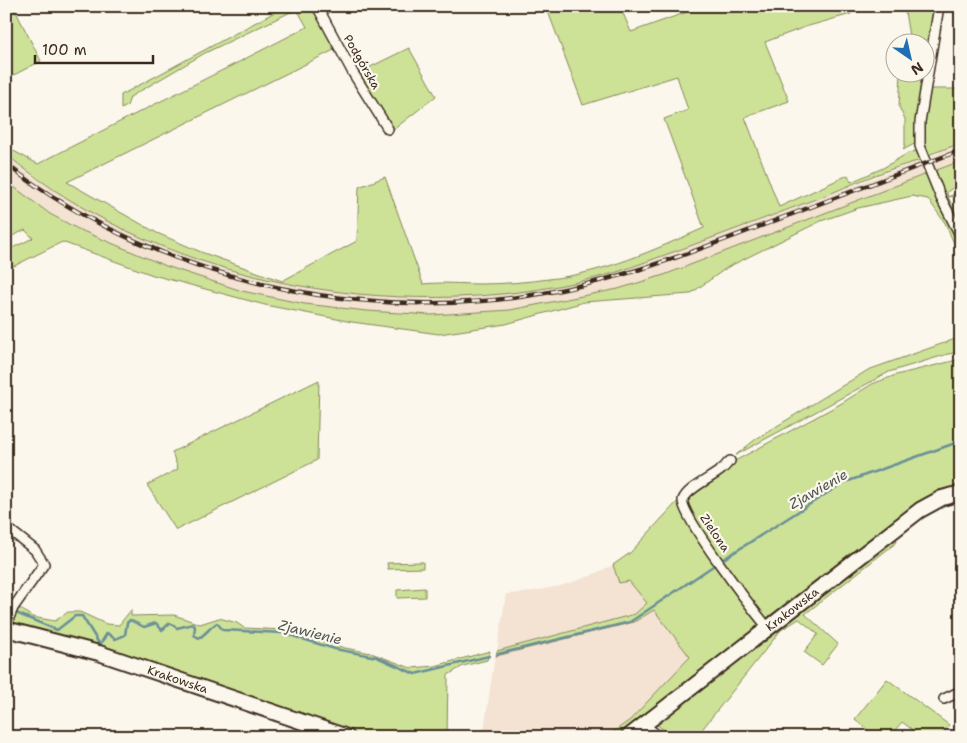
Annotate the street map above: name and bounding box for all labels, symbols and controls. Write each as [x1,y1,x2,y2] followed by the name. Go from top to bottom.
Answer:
[35,32,152,64] scale bar
[340,32,384,93] street label: Podgórska
[884,32,934,82] north arrow
[42,40,87,60] text: 100 m
[908,58,927,79] text: N
[785,465,851,513] water label: Zjawienie
[696,511,734,556] street label: Zielona
[762,583,822,635] street label: Krakowska
[276,615,344,649] water label: Zjawienie
[145,662,211,697] street label: Krakowska

